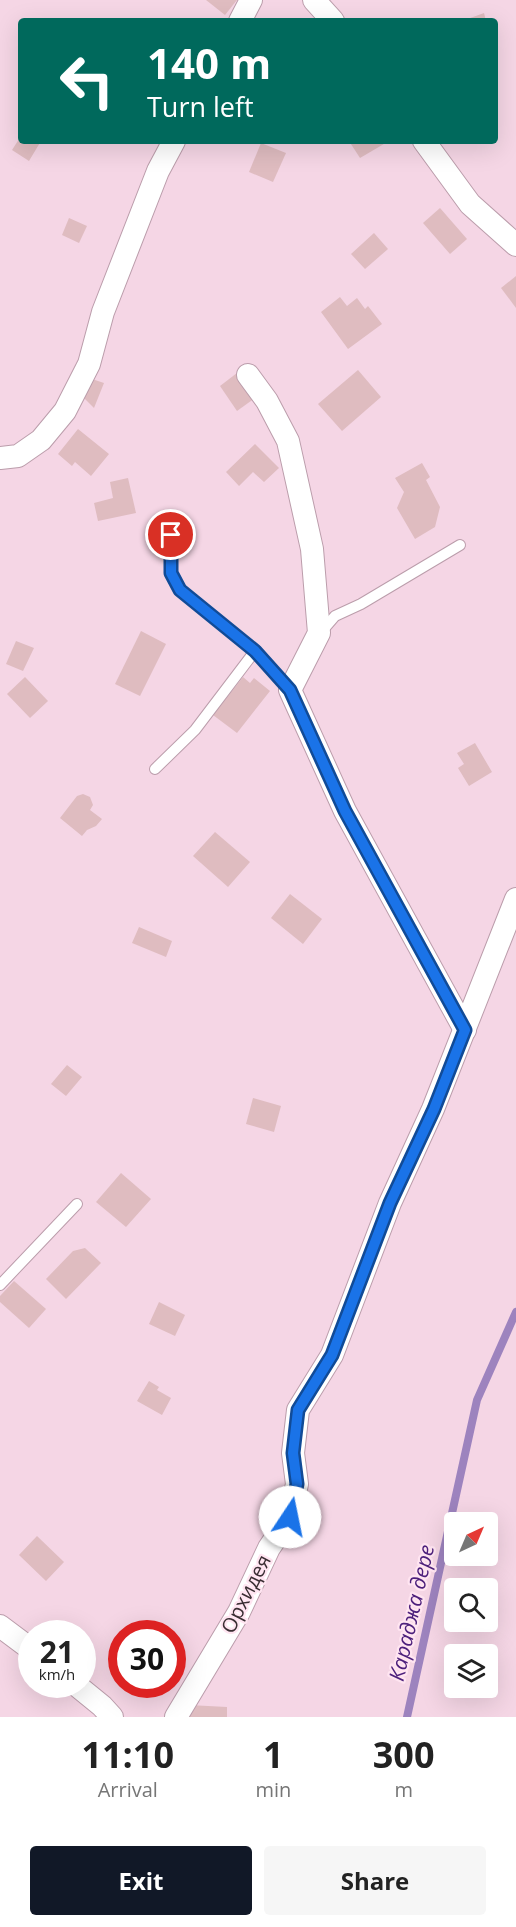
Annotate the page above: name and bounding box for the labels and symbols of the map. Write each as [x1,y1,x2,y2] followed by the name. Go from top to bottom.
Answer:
[145,509,196,560] pin
[258,1485,322,1549] position arrow
[444,1512,498,1566] north arrow
[382,1542,440,1684] water label: Караджа дере
[214,1550,277,1638] street label: Орхидея
[108,1620,186,1698] speed limit sign: 30

